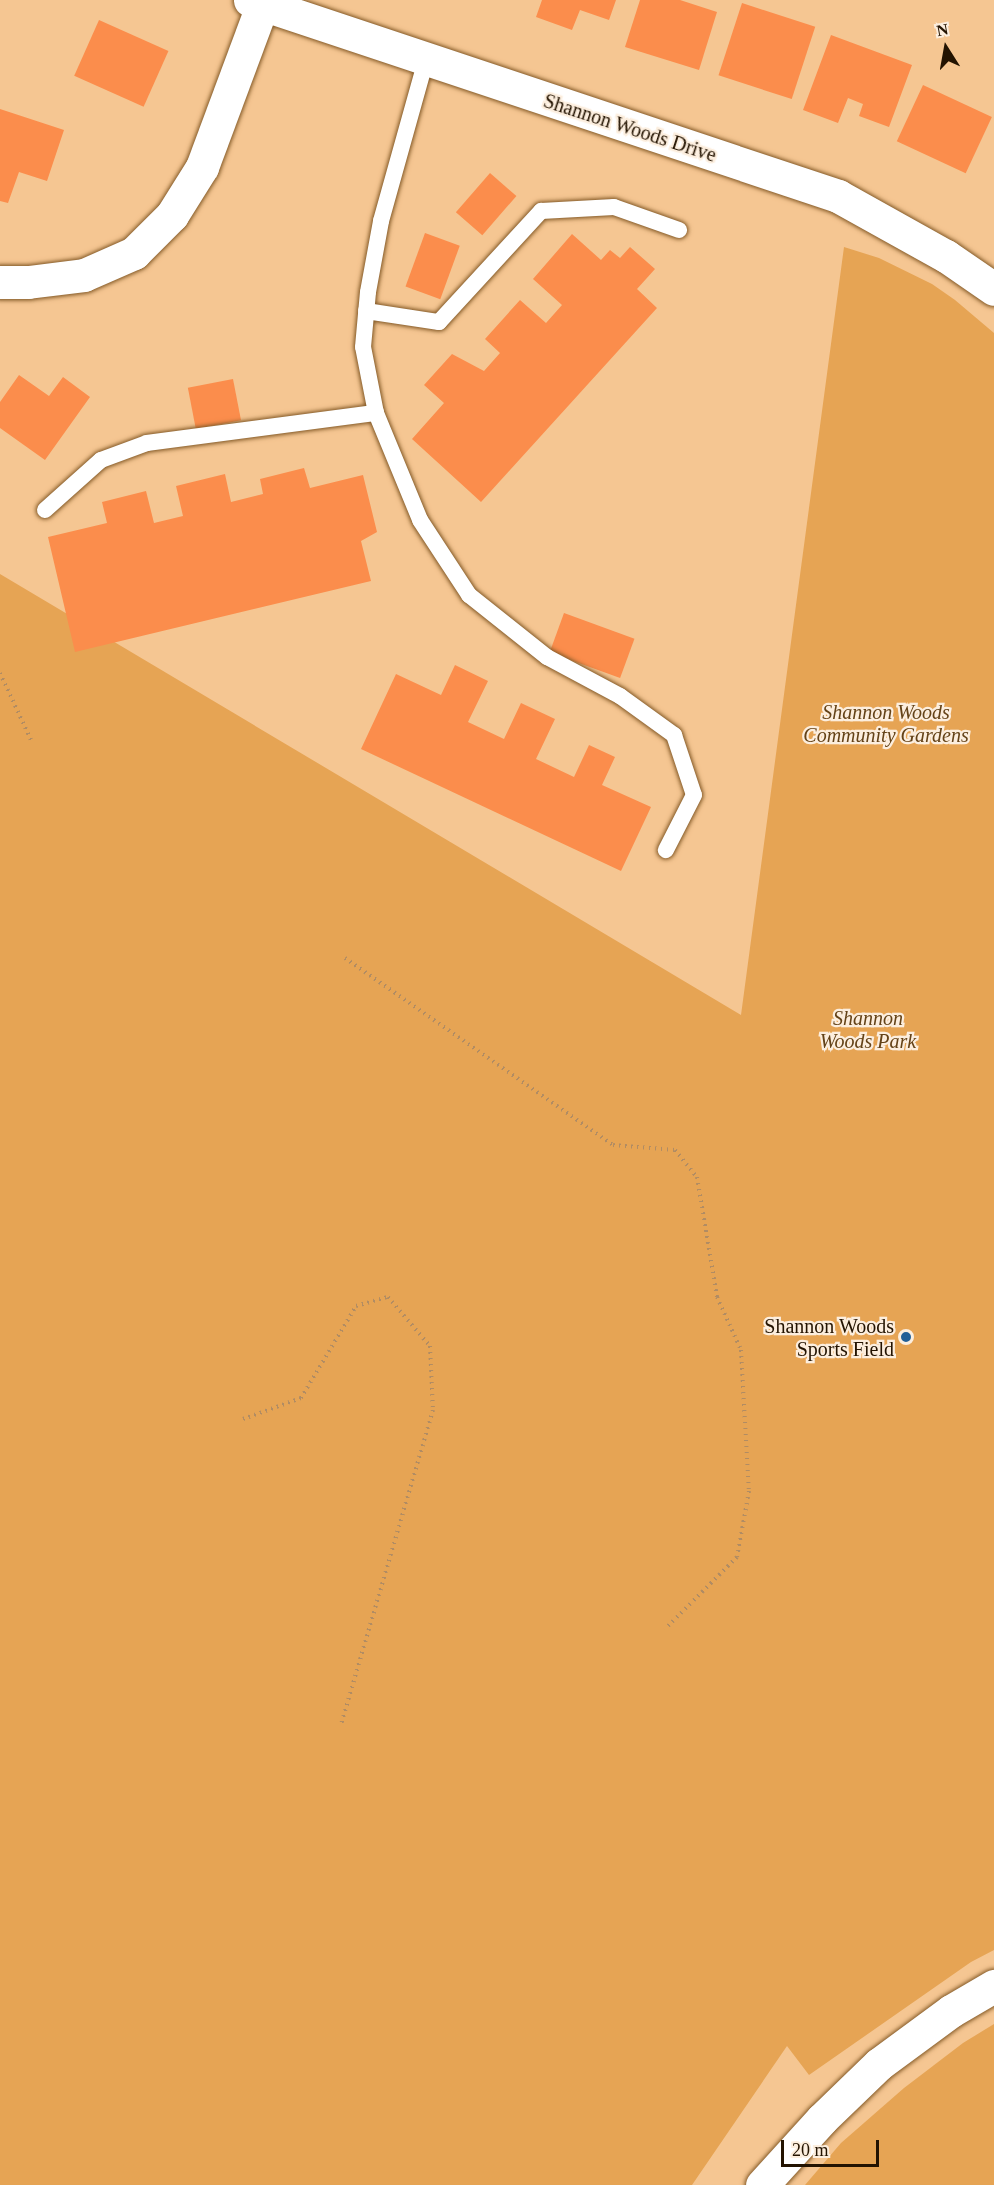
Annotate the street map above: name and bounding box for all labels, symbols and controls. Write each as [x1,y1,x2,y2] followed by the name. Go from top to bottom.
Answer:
[916,18,976,78] north arrow
[935,20,950,39] text: N
[540,89,720,167] street label: Shannon Woods Drive
[803,701,969,748] park label: Shannon Woods Community Gardens
[820,1007,916,1054] park label: Shannon Woods Park
[764,1314,894,1361] place label: Shannon Woods Sports Field
[899,1330,913,1344] marker: Shannon Woods Sports Field
[784,2128,882,2166] scale bar
[792,2140,829,2160] text: 20 m

